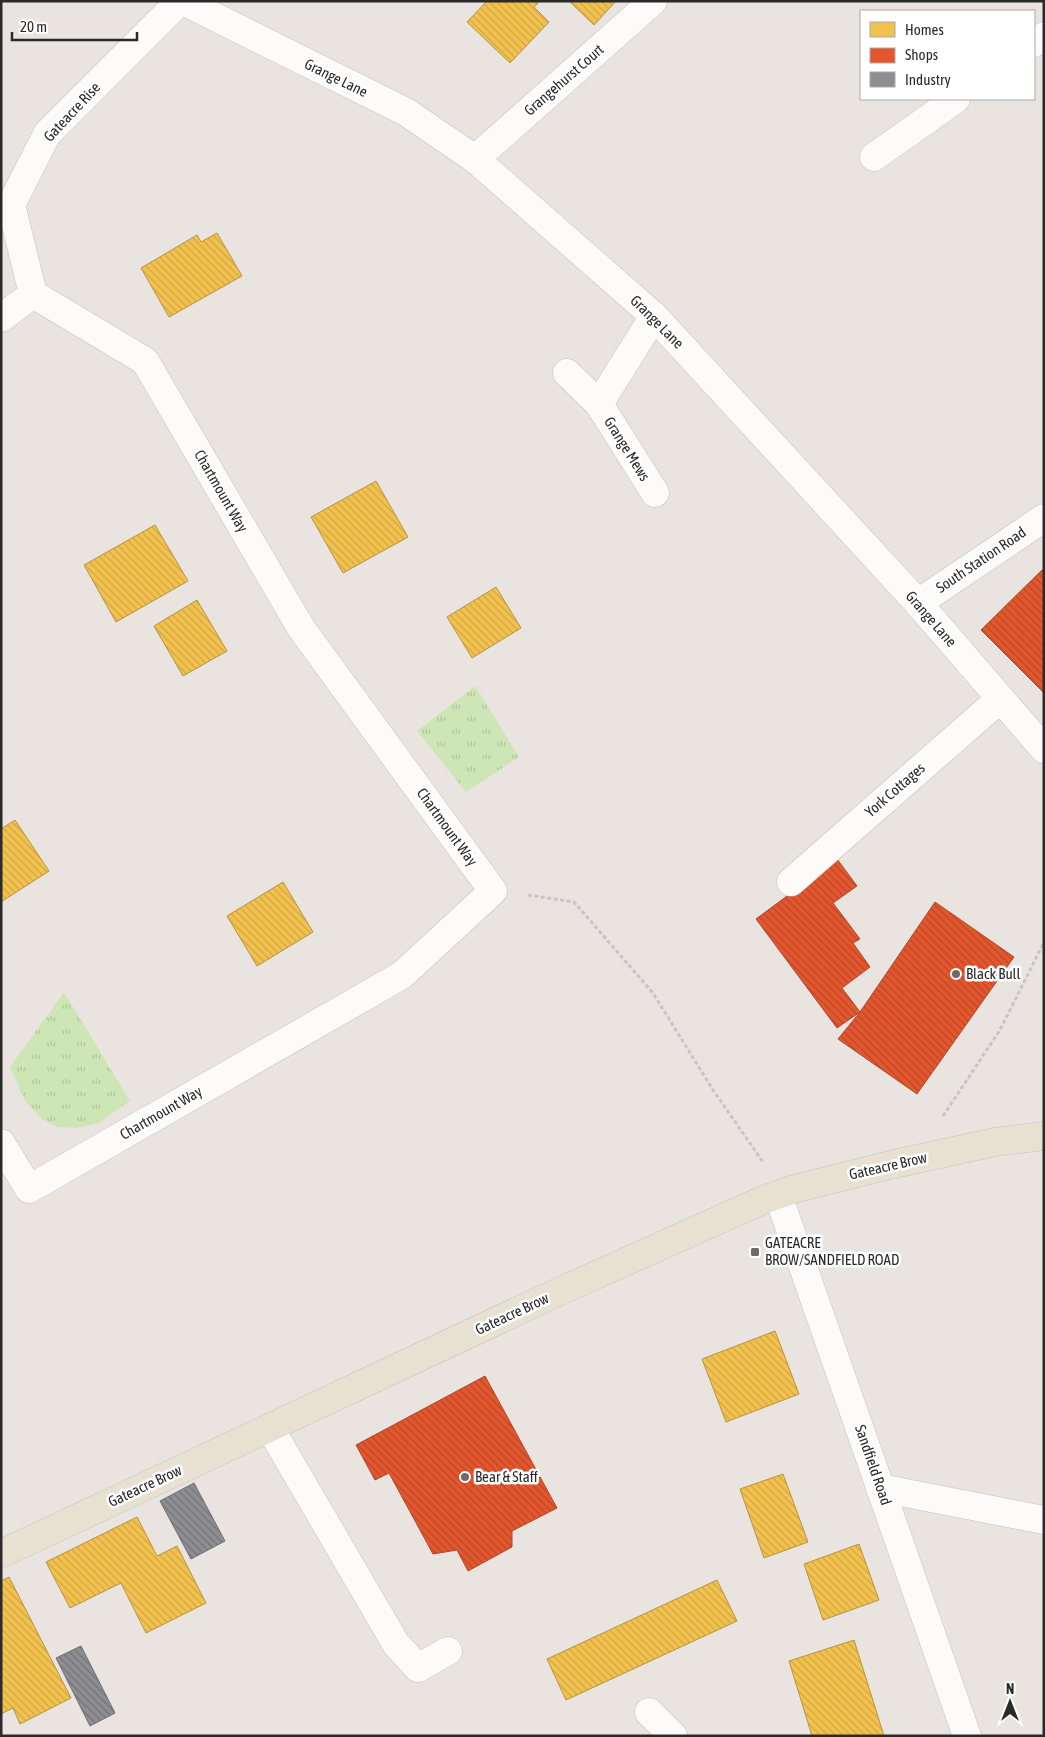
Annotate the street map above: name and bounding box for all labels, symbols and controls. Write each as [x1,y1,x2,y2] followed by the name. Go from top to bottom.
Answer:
[12,10,138,42] scale bar
[860,10,1035,100] legend
[20,18,47,35] text: 20 m
[905,21,944,38] text: Homes
[521,41,607,119] street label: Grangehurst Court
[905,46,938,63] text: Shops
[302,55,371,100] street label: Grange Lane
[905,71,951,88] text: Industry
[40,78,103,145] street label: Gateacre Rise
[627,292,688,352] street label: Grange Lane
[601,414,654,484] street label: Grange Mews
[191,447,252,535] street label: Chartmount Way
[933,523,1029,596] street label: South Station Road
[903,587,960,650] street label: Grange Lane
[861,759,928,820] street label: York Cottages
[414,785,481,869] street label: Chartmount Way
[966,965,1021,982] place label: Black Bull
[950,968,962,980] marker: Black Bull
[117,1082,205,1143] street label: Chartmount Way
[847,1148,928,1183] street label: Gateacre Brow
[765,1234,899,1268] place label: GATEACRE BROW/SANDFIELD ROAD
[749,1246,761,1258] marker: GATEACRE BROW/SANDFIELD ROAD
[472,1289,551,1338] street label: Gateacre Brow
[852,1423,895,1507] street label: Sandfield Road
[105,1461,184,1510] street label: Gateacre Brow
[475,1468,538,1485] place label: Bear & Staff
[459,1471,471,1483] marker: Bear & Staff
[985,1677,1035,1727] north arrow
[1006,1681,1014,1697] text: N

